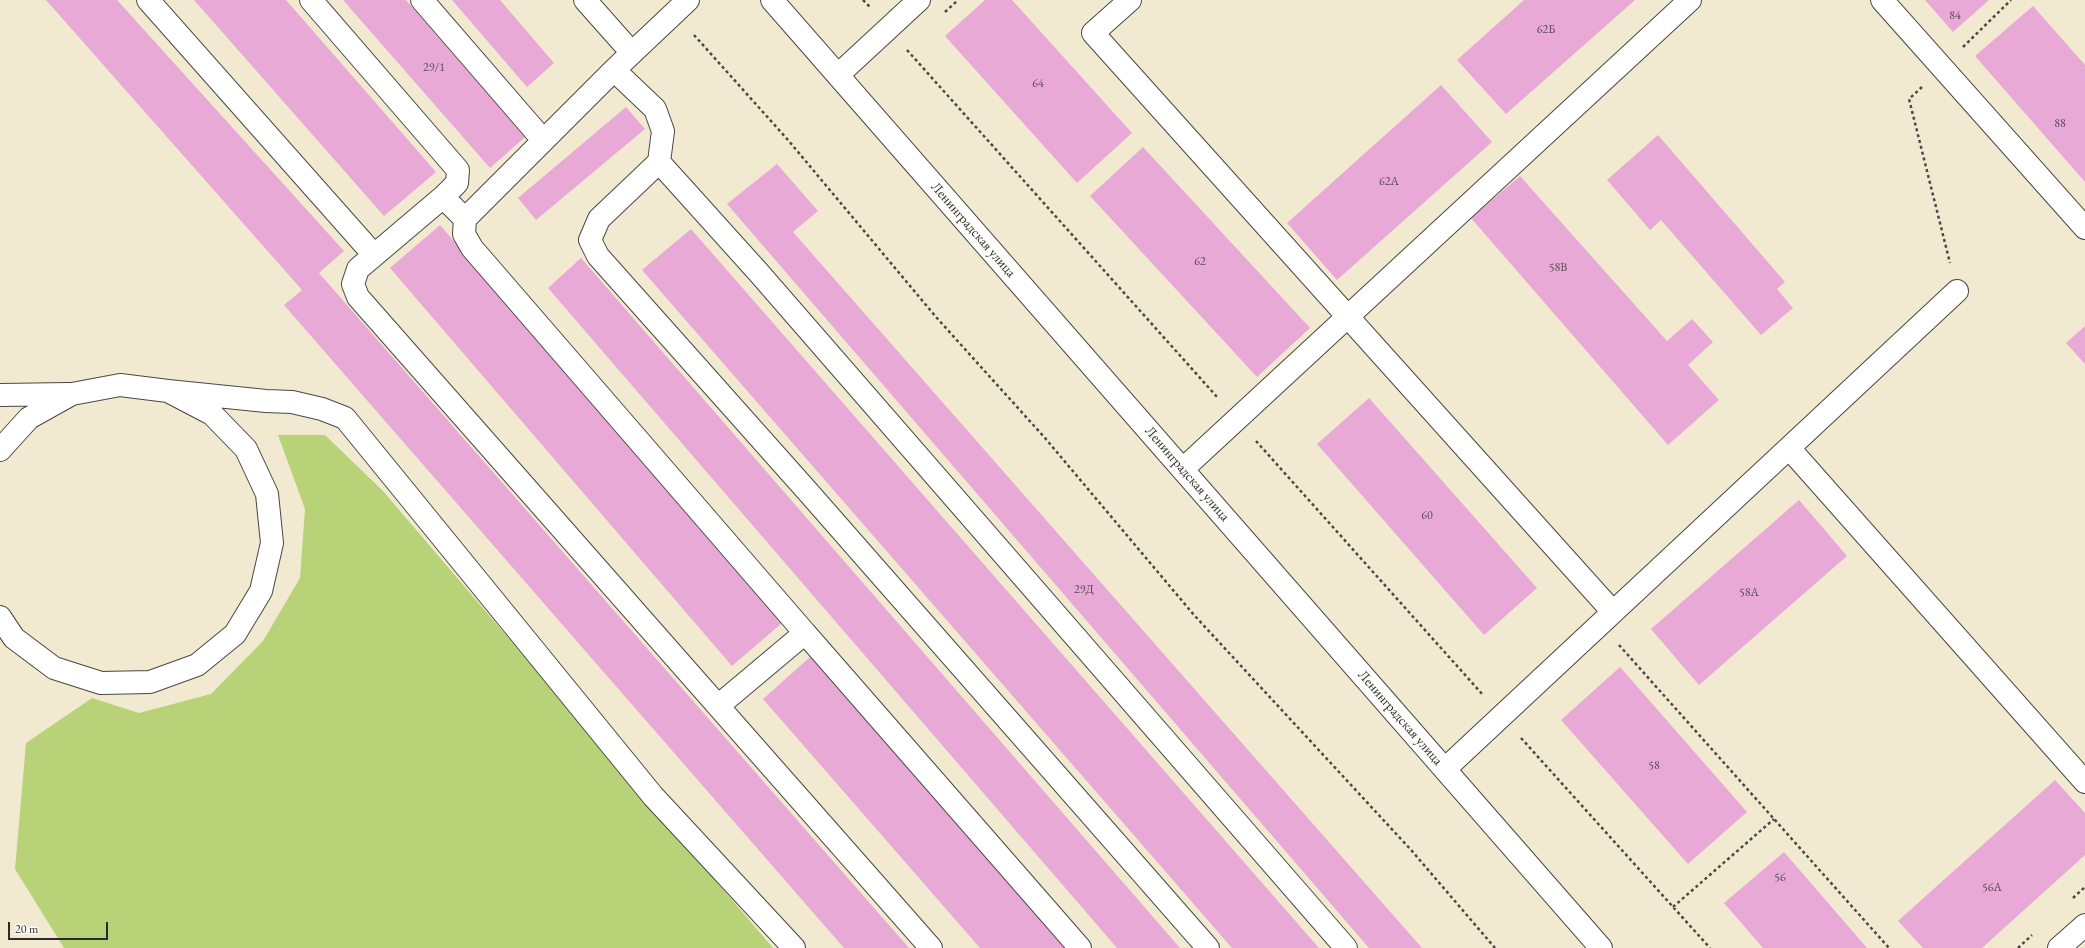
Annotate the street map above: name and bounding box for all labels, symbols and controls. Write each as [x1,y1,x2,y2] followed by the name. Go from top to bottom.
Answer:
[1949,9,1961,23] house number: 84
[1537,23,1555,37] house number: 62Б
[423,61,445,75] house number: 29/1
[1032,77,1044,91] house number: 64
[2054,117,2066,131] house number: 88
[1379,175,1399,189] house number: 62А
[927,179,1019,281] street label: Ленинградская улица
[1194,255,1206,269] house number: 62
[1549,261,1567,275] house number: 58В
[1141,423,1233,525] street label: Ленинградская улица
[1421,509,1433,523] house number: 60
[1074,583,1094,597] house number: 29Д
[1739,586,1759,600] house number: 58А
[1354,667,1446,769] street label: Ленинградская улица
[1648,759,1660,773] house number: 58
[1774,871,1786,885] house number: 56
[1982,881,2002,895] house number: 56А
[10,914,110,940] scale bar
[15,921,38,937] text: 20 m

